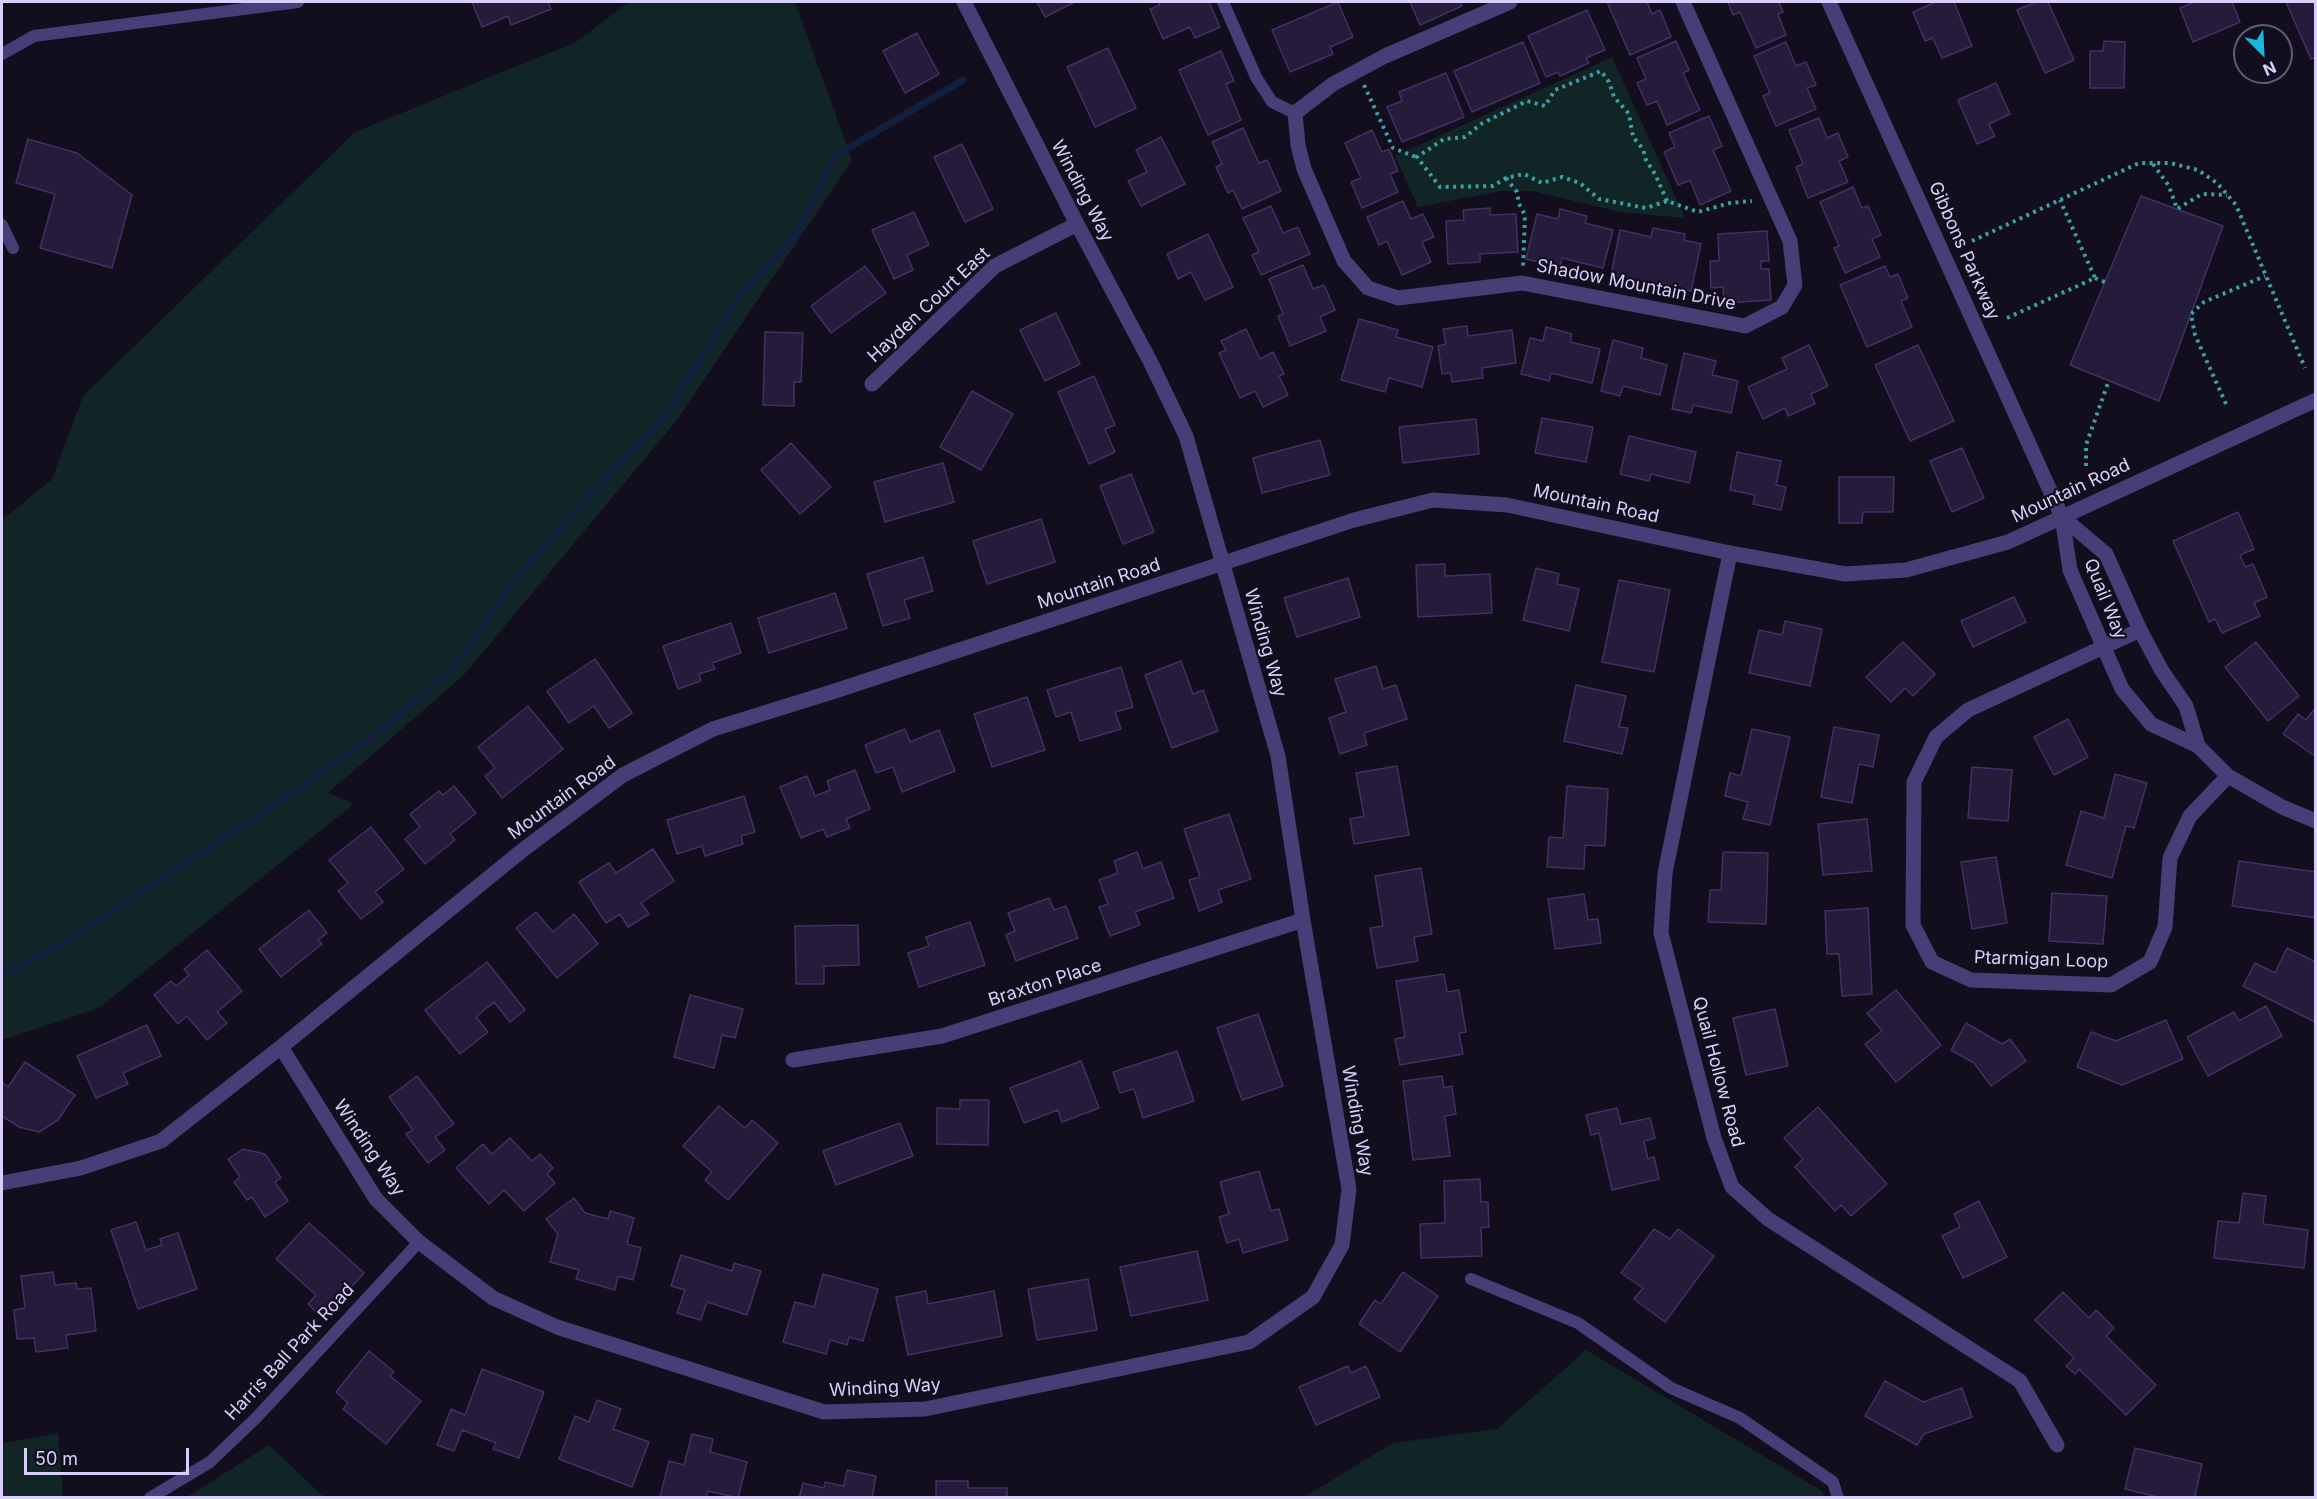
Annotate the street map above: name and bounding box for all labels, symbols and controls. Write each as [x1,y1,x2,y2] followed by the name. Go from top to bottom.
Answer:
[2233,24,2293,84] north arrow
[2260,57,2279,80] text: N
[1046,137,1118,245] street label: Winding Way
[1924,179,2004,323] street label: Gibbons Parkway
[863,243,995,367] street label: Hayden Court East
[1534,255,1738,315] street label: Shadow Mountain Drive
[2008,454,2134,528] street label: Mountain Road
[1531,480,1661,528] street label: Mountain Road
[1035,554,1163,614] street label: Mountain Road
[2079,556,2131,642] street label: Quail Way
[1239,586,1291,700] street label: Winding Way
[504,752,620,844] street label: Mountain Road
[1973,947,2109,973] street label: Ptarmigan Loop
[986,955,1104,1011] street label: Braxton Place
[1688,994,1748,1150] street label: Quail Hollow Road
[1337,1064,1377,1178] street label: Winding Way
[329,1096,409,1200] street label: Winding Way
[221,1279,359,1425] street label: Harris Ball Park Road
[829,1374,941,1402] street label: Winding Way
[27,1436,192,1474] scale bar
[35,1448,78,1469] text: 50 m

